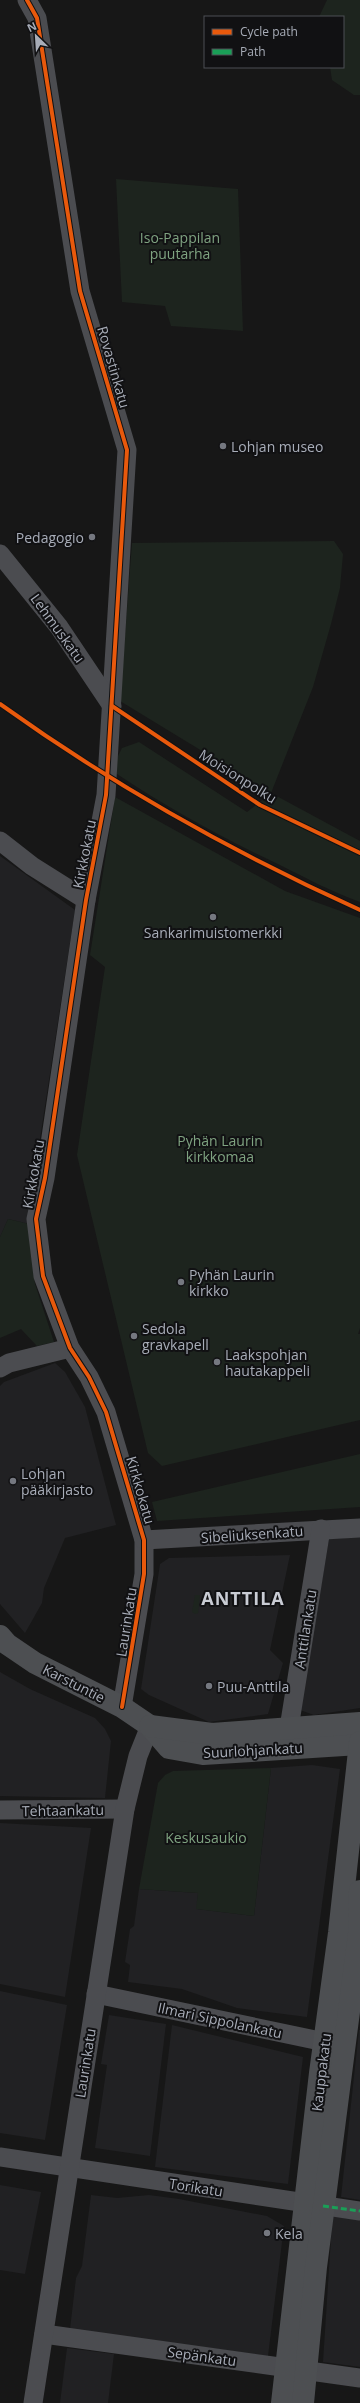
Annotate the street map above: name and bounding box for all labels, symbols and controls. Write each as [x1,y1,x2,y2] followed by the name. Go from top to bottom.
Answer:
[16,16,56,56] north arrow
[204,16,344,68] legend
[24,18,39,35] text: N
[240,23,298,40] text: Cycle path
[240,43,266,60] text: Path
[140,228,220,263] park label: Iso-Pappilan puutarha
[93,324,135,410] street label: Rovastinkatu
[231,437,323,456] place label: Lohjan museo
[218,441,228,451] marker: Lohjan museo
[16,528,84,547] place label: Pedagogio
[87,532,97,542] marker: Pedagogio
[27,590,89,666] street label: Lehmuskatu
[196,745,280,807] street label: Moisionpolku
[68,818,100,890] street label: Kirkkokatu
[208,912,218,922] marker: Sankarimuistomerkki
[144,923,282,942] place label: Sankarimuistomerkki
[177,1131,263,1166] park label: Pyhän Laurin kirkkomaa
[18,1138,48,1210] street label: Kirkkokatu
[189,1265,275,1300] place label: Pyhän Laurin kirkko
[176,1277,186,1287] marker: Pyhän Laurin kirkko
[142,1319,209,1354] place label: Sedola gravkapell
[129,1331,139,1341] marker: Sedola gravkapell
[225,1345,310,1380] place label: Laakspohjan hautakappeli
[212,1357,222,1367] marker: Laakspohjan hautakappeli
[122,1454,160,1526] street label: Kirkkokatu
[21,1464,93,1499] place label: Lohjan pääkirjasto
[8,1476,18,1486] marker: Lohjan pääkirjasto
[200,1521,304,1547] street label: Sibeliuksenkatu
[111,1586,141,1658] street label: Laurinkatu
[201,1586,285,1610] district label: ANTTILA
[289,1588,321,1670] street label: Anttilankatu
[40,1659,108,1707] street label: Karstuntie
[217,1677,289,1696] place label: Puu-Anttila
[204,1681,214,1691] marker: Puu-Anttila
[203,1738,303,1762] street label: Suurlohjankatu
[22,1800,104,1820] street label: Tehtaankatu
[165,1828,247,1847] park label: Keskusaukio
[156,1998,284,2042] street label: Ilmari Sippolankatu
[70,2027,100,2099] street label: Laurinkatu
[307,2032,335,2112] street label: Kauppakatu
[168,2173,224,2201] street label: Torikatu
[275,2224,303,2243] place label: Kela
[262,2228,272,2238] marker: Kela
[166,2342,238,2370] street label: Sepänkatu

